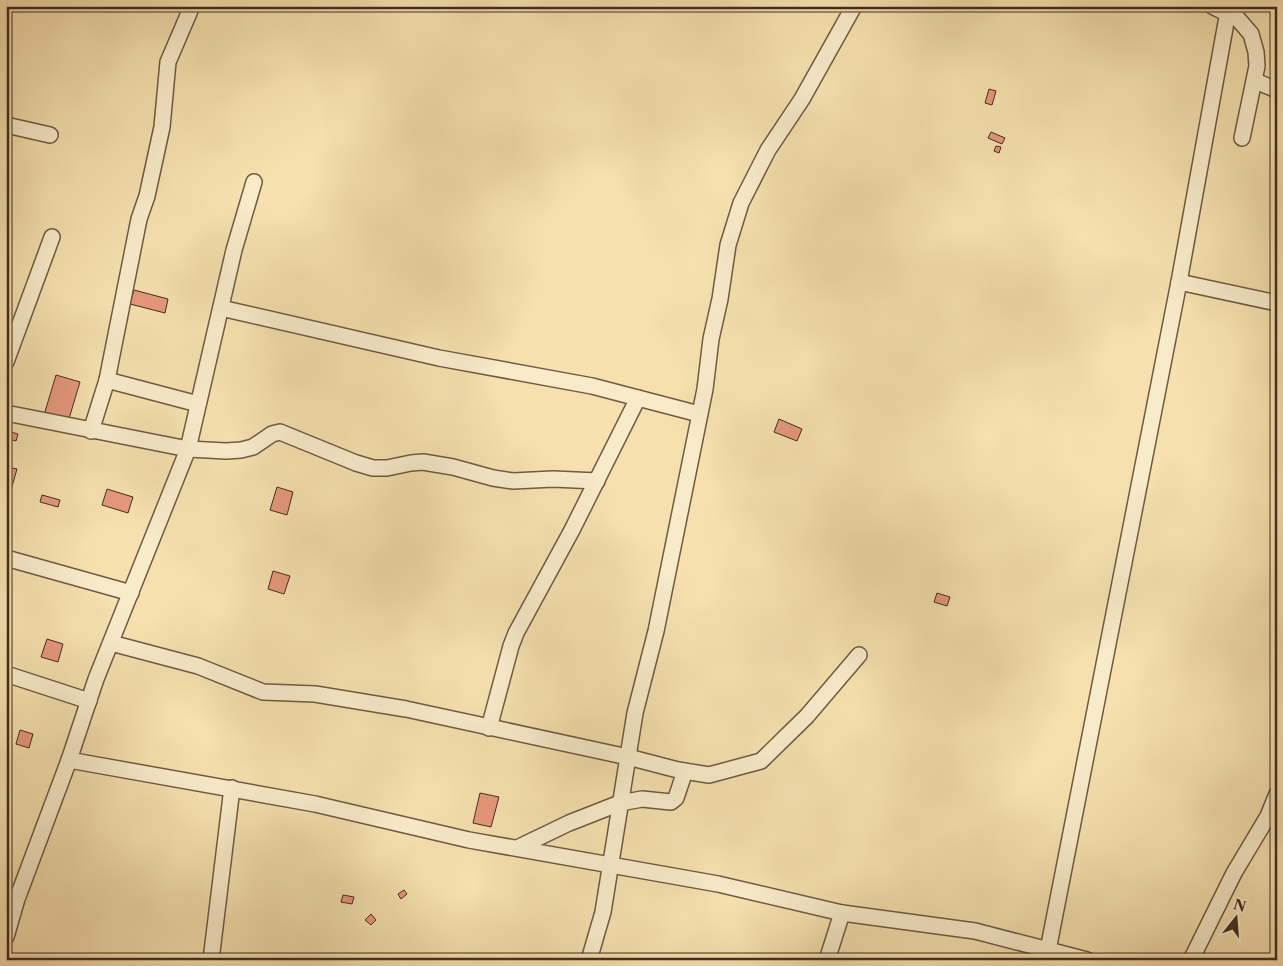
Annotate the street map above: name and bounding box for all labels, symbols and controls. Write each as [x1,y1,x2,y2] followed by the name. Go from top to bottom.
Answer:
[1210,894,1260,944] north arrow
[1231,895,1248,916] text: N

